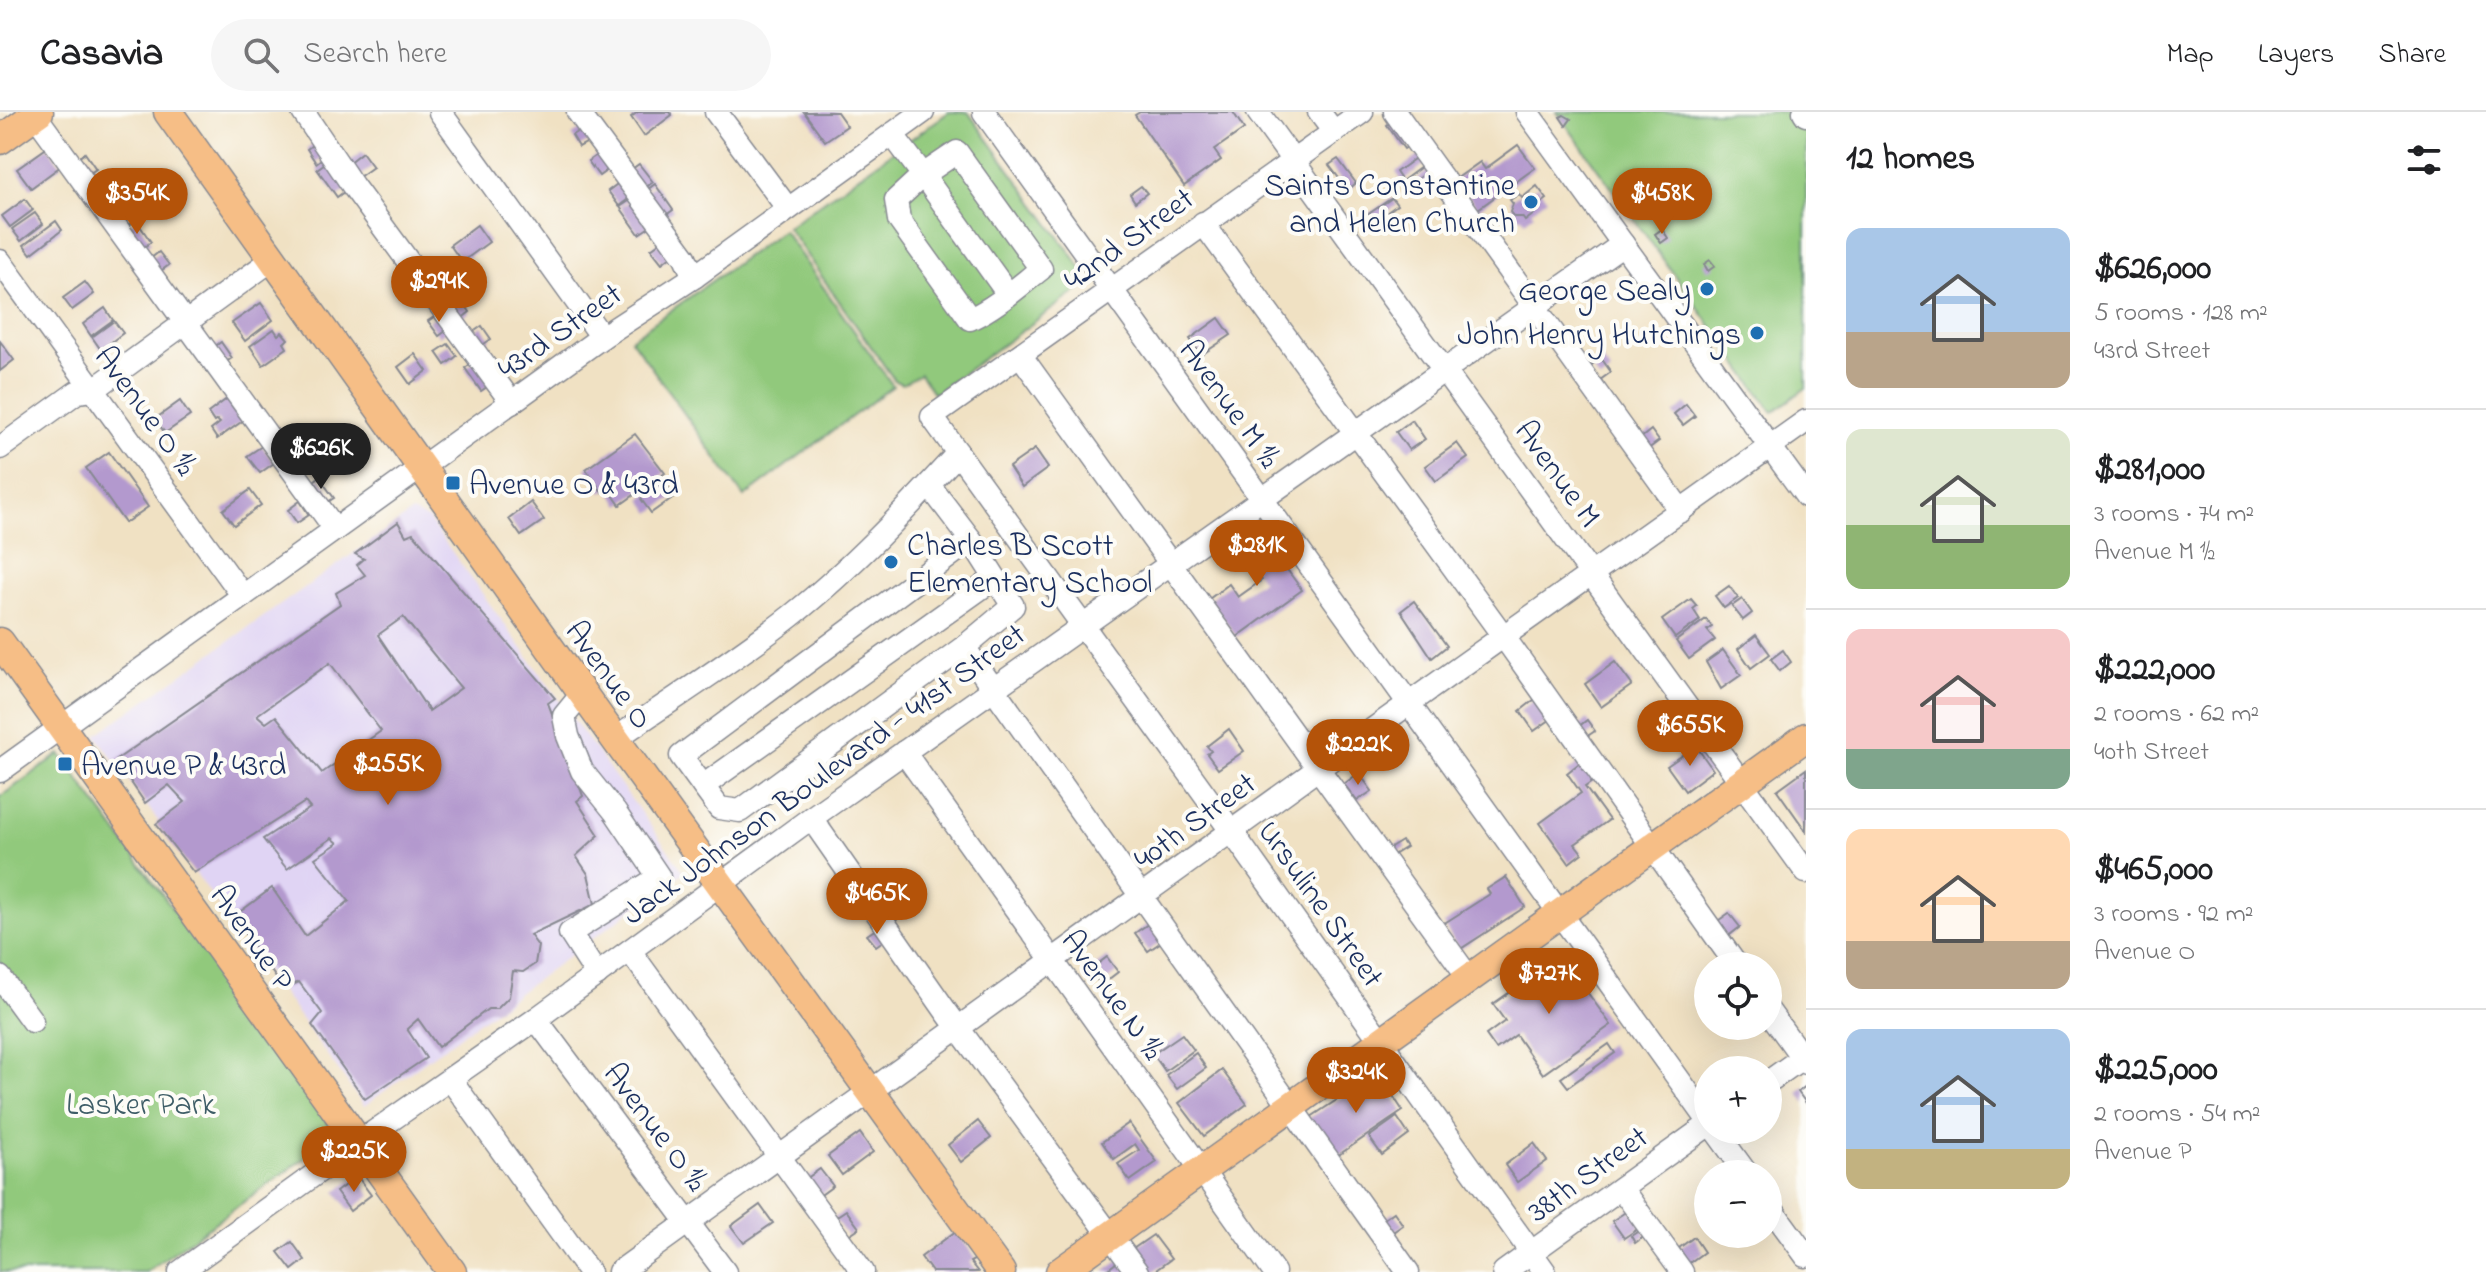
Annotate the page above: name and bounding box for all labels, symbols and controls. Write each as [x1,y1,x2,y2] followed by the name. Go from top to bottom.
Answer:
[211,19,771,91] search box
[40,27,163,83] text: Casavia
[239,33,283,77] icon: search
[303,33,447,77] text: Search here
[2166,35,2214,76] text: Map
[2258,35,2334,76] text: Layers
[2378,35,2446,76] text: Share
[1846,135,1975,185] text: 12 homes
[2402,138,2446,182] icon: filters
[1264,164,1516,248] place label: Saints Constantine and Helen Church
[81,168,193,236] pin: $354K
[1606,168,1718,236] pin: $458K
[105,175,169,213] text: $354K
[1630,175,1694,213] text: $458K
[1055,177,1205,304] street label: 42nd Street
[1522,193,1540,211] marker: Saints Constantine and Helen Church
[2094,245,2211,295] text: $626,000
[383,256,495,324] pin: $294K
[1910,260,2006,356] icon: home
[409,263,469,301] text: $294K
[1518,269,1691,316] place label: George Sealy
[489,272,633,393] street label: 43rd Street
[1698,280,1716,298] marker: George Sealy
[2094,295,2268,333] text: 5 rooms · 128 m²
[1457,313,1741,360] place label: John Henry Hutchings
[1748,324,1766,342] marker: John Henry Hutchings
[1165,331,1291,479] street label: Avenue M ½
[2094,333,2210,371] text: 43rd Street
[81,337,208,487] street label: Avenue O ½
[1501,411,1611,539] street label: Avenue M
[265,423,377,491] pin: $626K
[289,430,353,468] text: $626K
[2094,446,2205,496] text: $281,000
[1910,461,2006,557] icon: home
[469,463,679,510] place label: Avenue O & 43rd
[444,474,462,492] marker: Avenue O & 43rd
[2094,496,2254,534] text: 3 rooms · 74 m²
[1201,520,1313,588] pin: $281K
[907,524,1152,608] place label: Charles B Scott Elementary School
[1227,527,1287,565] text: $281K
[2094,534,2215,572] text: Avenue M ½
[882,553,900,571] marker: Charles B Scott Elementary School
[552,612,663,740] street label: Avenue O
[614,613,1037,938] street label: Jack Johnson Boulevard - 41st Street
[2094,646,2215,696] text: $222,000
[1910,661,2006,757] icon: home
[2094,696,2259,734] text: 2 rooms · 62 m²
[1634,700,1746,768] pin: $655K
[1655,707,1725,745] text: $655K
[1302,719,1414,787] pin: $222K
[1324,726,1392,764] text: $222K
[2094,734,2209,772] text: 40th Street
[332,739,444,807] pin: $255K
[81,744,286,791] place label: Avenue P & 43rd
[352,746,424,784] text: $255K
[56,755,74,773] marker: Avenue P & 43rd
[1125,762,1267,883] street label: 40th Street
[1244,812,1394,998] street label: Ursuline Street
[2094,846,2213,896] text: $465,000
[1910,861,2006,957] icon: home
[821,868,933,936] pin: $465K
[844,875,910,913] text: $465K
[196,876,304,1002] street label: Avenue P
[2094,896,2253,934] text: 3 rooms · 92 m²
[1048,921,1175,1071] street label: Avenue N ½
[2094,934,2195,972] text: Avenue O
[1493,948,1605,1016] pin: $727K
[1694,952,1782,1248] map controls
[1694,952,1782,1040] button: locate
[1518,955,1580,993] text: $727K
[2094,1046,2218,1096] text: $225,000
[1300,1047,1412,1115] pin: $324K
[590,1054,718,1202] street label: Avenue O ½
[1325,1054,1387,1092] text: $324K
[1694,1056,1782,1144] button: +
[1910,1061,2006,1157] icon: home
[66,1083,217,1130] park label: Lasker Park
[2094,1096,2260,1134] text: 2 rooms · 54 m²
[1519,1116,1660,1236] street label: 38th Street
[298,1126,410,1194] pin: $225K
[319,1133,389,1171] text: $225K
[2094,1134,2192,1172] text: Avenue P
[1694,1160,1782,1248] button: −

